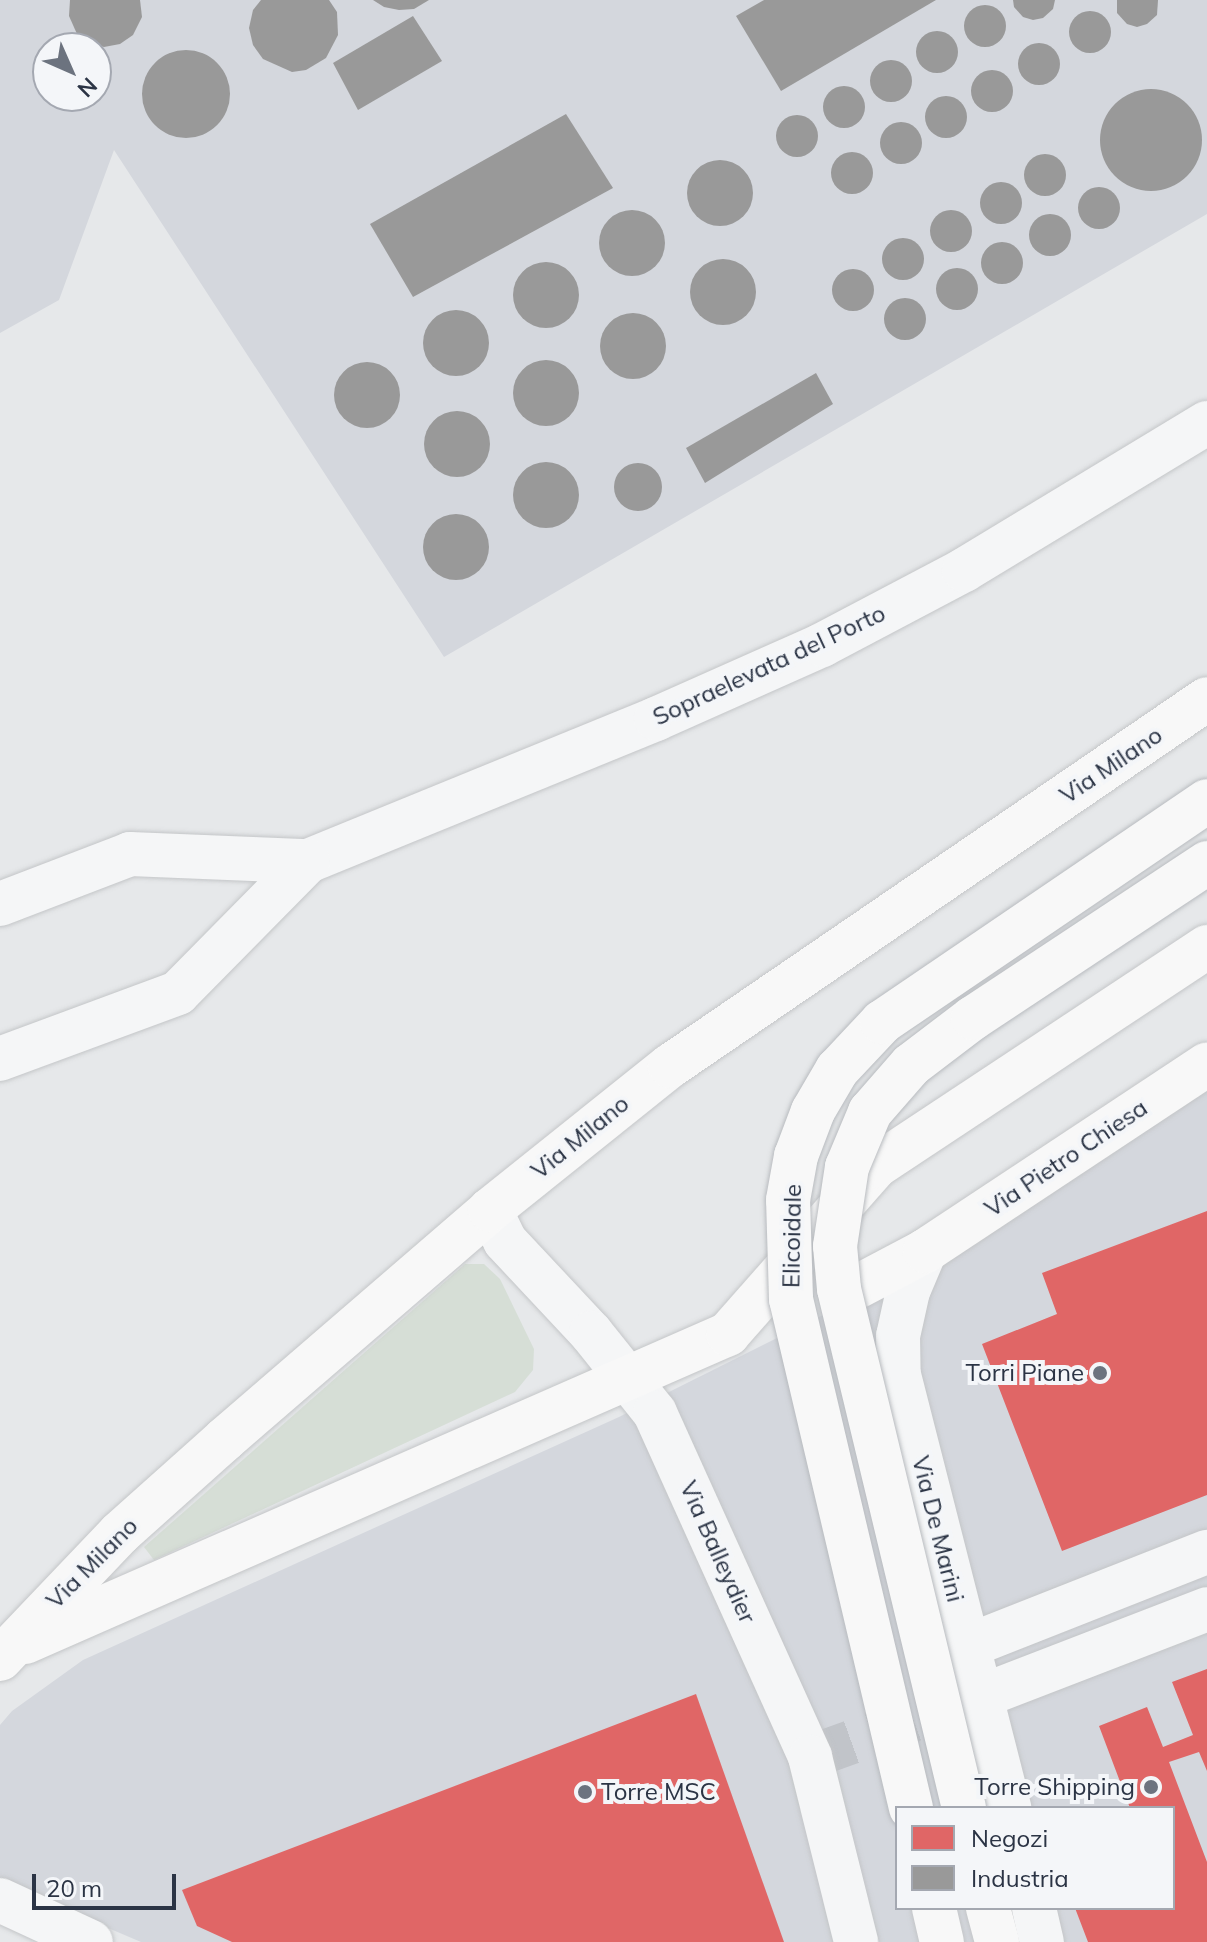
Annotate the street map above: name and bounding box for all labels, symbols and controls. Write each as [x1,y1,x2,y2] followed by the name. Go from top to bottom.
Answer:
[32,32,112,112] north arrow
[72,72,103,103] text: N
[648,598,890,732] street label: Sopraelevata del Porto
[1054,720,1168,810] street label: Via Milano
[525,1089,635,1185] street label: Via Milano
[979,1093,1153,1223] street label: Via Pietro Chiesa
[777,1184,807,1288] street label: Elicoidale
[965,1359,1084,1387] place label: Torri Piane
[1091,1364,1109,1382] marker: Torri Piane
[906,1453,970,1605] street label: Via De Marini
[674,1476,762,1628] street label: Via Balleydier
[40,1511,144,1615] street label: Via Milano
[974,1773,1135,1801] place label: Torre Shipping
[601,1778,716,1806] place label: Torre MSC
[1142,1778,1160,1796] marker: Torre Shipping
[576,1783,594,1801] marker: Torre MSC
[895,1806,1175,1910] legend
[971,1823,1048,1853] text: Negozi
[36,1858,180,1908] scale bar
[971,1863,1069,1893] text: Industria
[46,1873,102,1903] text: 20 m

